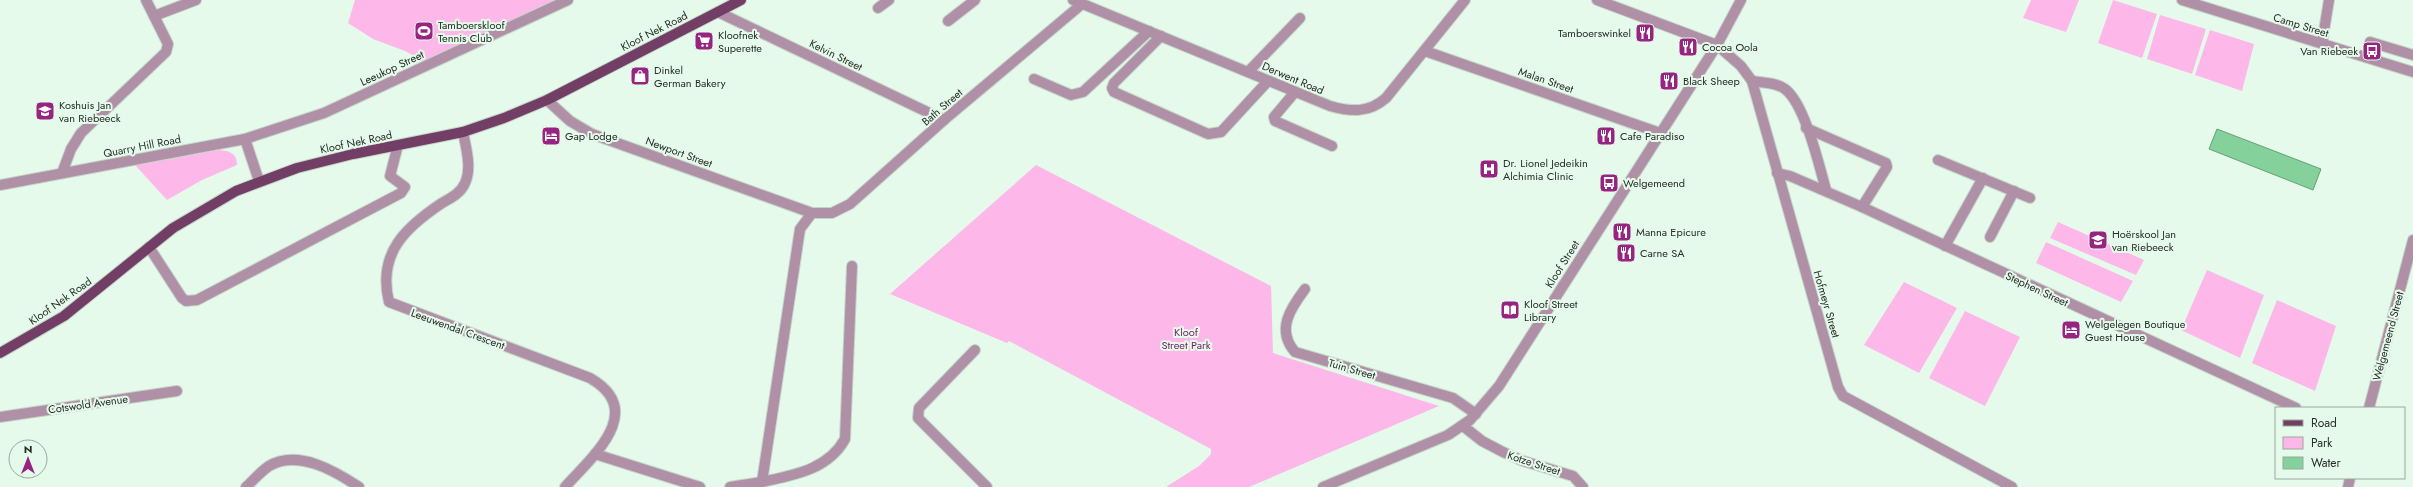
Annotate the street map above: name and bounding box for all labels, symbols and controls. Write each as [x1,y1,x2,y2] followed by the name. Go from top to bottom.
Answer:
[618,7,690,55] street label: Kloof Nek Road
[2271,9,2331,41] street label: Camp Street
[438,17,505,46] place label: Tamboerskloof Tennis Club
[413,20,435,42] sports icon: Tamboerskloof Tennis Club
[1634,22,1656,44] restaurant icon: Tamboerswinkel
[1558,25,1631,41] place label: Tamboerswinkel
[718,27,762,56] place label: Kloofnek Superette
[693,30,715,52] supermarket icon: Kloofnek Superette
[807,35,865,75] street label: Kelvin Street
[1677,36,1699,58] restaurant icon: Cocoa Oola
[1702,39,1758,55] place label: Cocoa Oola
[2361,40,2383,62] bus stop icon: Van Riebeek
[2300,43,2358,59] place label: Van Riebeek
[358,46,427,90] street label: Leeukop Street
[1260,58,1326,98] street label: Derwent Road
[654,62,726,91] place label: Dinkel German Bakery
[1516,63,1576,97] street label: Malan Street
[629,65,651,87] shop icon: Dinkel German Bakery
[1658,70,1680,92] restaurant icon: Black Sheep
[1683,73,1740,89] place label: Black Sheep
[918,85,966,129] street label: Bath Street
[59,97,121,126] place label: Koshuis Jan van Riebeeck
[34,100,56,122] school or university icon: Koshuis Jan van Riebeeck
[540,125,562,147] hotel icon: Gap Lodge
[1595,125,1617,147] restaurant icon: Cafe Paradiso
[319,127,393,157] street label: Kloof Nek Road
[565,128,618,144] place label: Gap Lodge
[1620,128,1685,144] place label: Cafe Paradiso
[102,131,182,161] street label: Quarry Hill Road
[643,133,715,172] street label: Newport Street
[1503,155,1588,184] place label: Dr. Lionel Jedeikin Alchimia Clinic
[1478,158,1500,180] hospital icon: Dr. Lionel Jedeikin Alchimia Clinic
[1598,172,1620,194] bus stop icon: Welgemeend
[1623,175,1685,191] place label: Welgemeend
[1611,221,1633,243] restaurant icon: Manna Epicure
[1636,224,1706,240] place label: Manna Epicure
[2112,226,2176,255] place label: Hoërskool Jan van Riebeeck
[2087,229,2109,251] school or university icon: Hoërskool Jan van Riebeeck
[1541,237,1583,291] street label: Kloof Street
[1615,242,1637,264] restaurant icon: Carne SA
[1640,245,1685,261] place label: Carne SA
[2003,268,2071,311] street label: Stephen Street
[1810,269,1844,340] street label: Hofmeyr Street
[25,273,95,329] street label: Kloof Nek Road
[2368,289,2408,382] street label: Welgemeend Street
[1524,296,1578,325] place label: Kloof Street Library
[1499,299,1521,321] library icon: Kloof Street Library
[409,305,507,354] street label: Leeuwendal Crescent
[2085,316,2186,345] place label: Welgelegen Boutique Guest House
[2060,319,2082,341] hotel icon: Welgelegen Boutique Guest House
[1161,324,1211,353] park label: Kloof Street Park
[1327,355,1378,383] street label: Tuin Street
[47,390,129,418] street label: Cotswold Avenue
[2275,407,2405,479] legend
[2311,414,2337,432] text: Road
[2311,434,2333,452] text: Park
[8,439,48,479] north arrow
[24,441,32,457] text: N
[1506,447,1563,479] street label: Kotze Street
[2311,454,2342,472] text: Water

